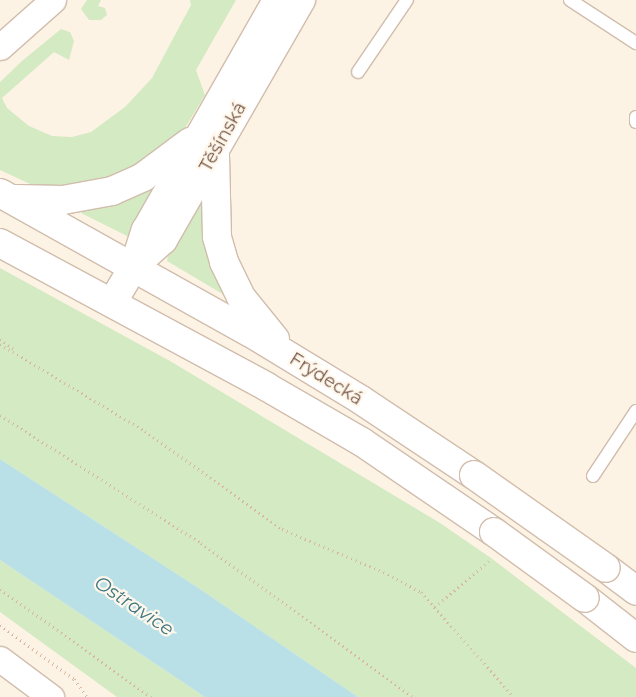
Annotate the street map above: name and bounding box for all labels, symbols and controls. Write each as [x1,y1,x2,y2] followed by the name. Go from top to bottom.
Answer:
[195,99,251,175] street label: Těšínská
[285,348,367,410] street label: Frýdecká
[90,571,178,641] water label: Ostravice

